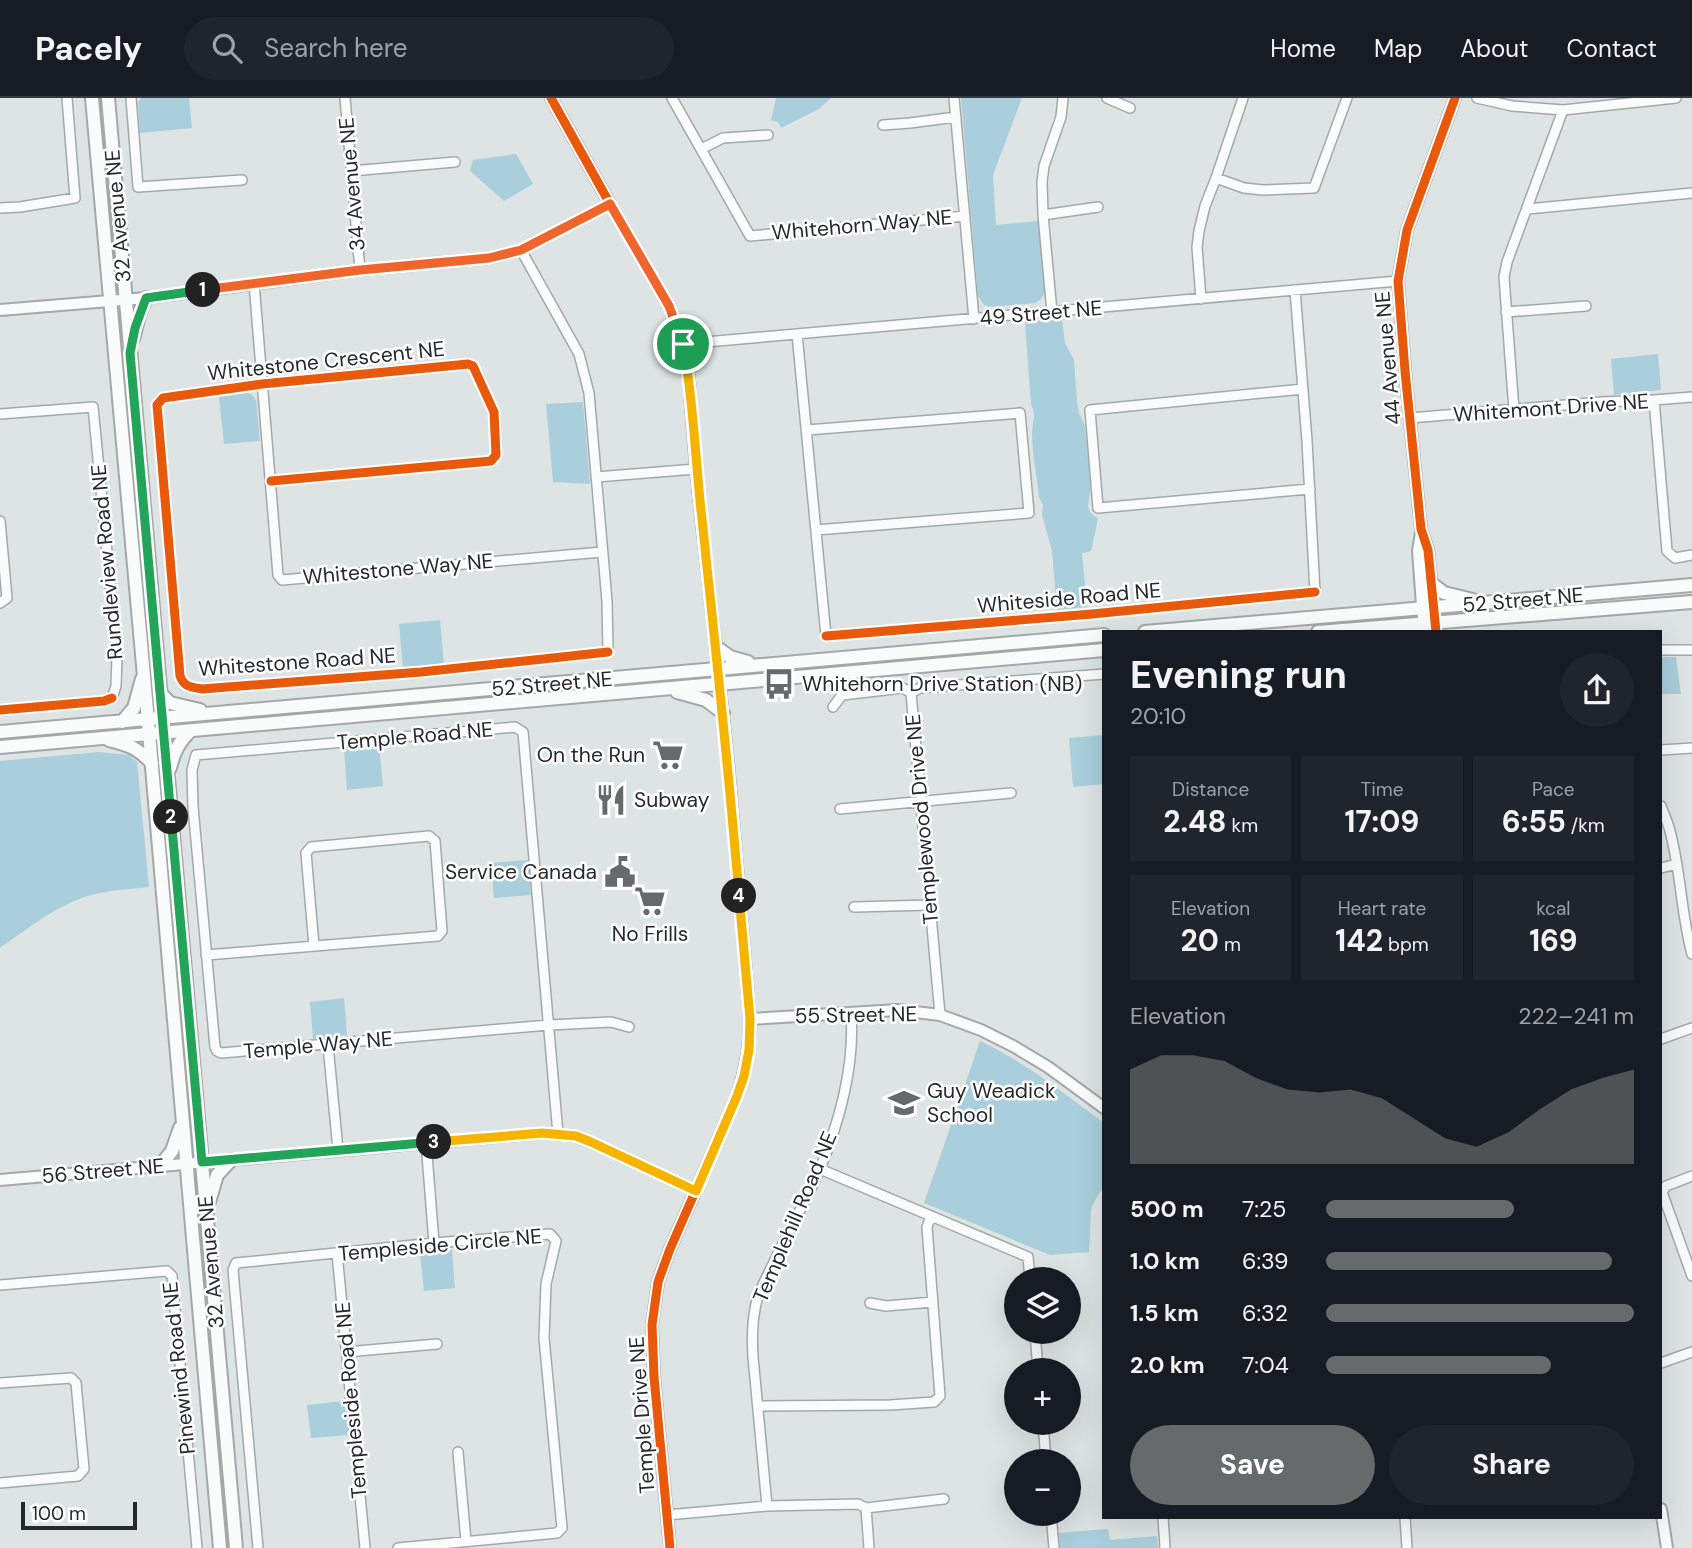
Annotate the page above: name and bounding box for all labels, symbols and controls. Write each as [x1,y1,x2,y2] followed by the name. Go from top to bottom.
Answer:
[184,17,674,80] search box
[35,27,142,70] text: Pacely
[208,29,246,67] icon: search
[264,31,408,65] text: Search here
[1270,33,1336,64] text: Home
[1374,33,1422,64] text: Map
[1460,33,1529,64] text: About
[1567,33,1657,64] text: Contact
[332,116,372,252] street label: 34 Avenue NE
[98,148,138,284] street label: 32 Avenue NE
[770,203,954,247] street label: Whitehorn Way NE
[186,272,220,308] pin: 1
[199,277,206,302] text: 1
[1368,290,1408,426] street label: 44 Avenue NE
[979,294,1103,332] street label: 49 Street NE
[653,314,713,374] pin
[664,325,702,363] icon: arrive
[206,335,446,387] street label: Whitestone Crescent NE
[1452,387,1650,429] street label: Whitemont Drive NE
[85,463,129,661] street label: Rundleview Road NE
[301,547,495,591] street label: Whitestone Way NE
[976,576,1162,620] street label: Whiteside Road NE
[1461,581,1585,619] street label: 52 Street NE
[197,641,397,683] street label: Whitestone Road NE
[1130,650,1347,700] text: Evening run
[1560,653,1634,727] button: share
[490,665,614,703] street label: 52 Street NE
[762,667,796,701] bus stop icon: Whitehorn Drive Station (NB)
[802,670,1082,698] place label: Whitehorn Drive Station (NB)
[1130,701,1186,731] text: 20:10
[899,713,945,925] street label: Templewood Drive NE
[336,715,494,757] street label: Temple Road NE
[651,738,685,772] supermarket icon: On the Run
[537,741,645,769] place label: On the Run
[1172,777,1249,802] text: Distance
[1361,777,1403,802] text: Time
[1532,777,1575,802] text: Pace
[594,783,628,817] restaurant icon: Subway
[634,786,710,814] place label: Subway
[154,800,188,834] pin: 2
[1163,802,1227,841] text: 2.48
[1345,802,1419,841] text: 17:09
[1502,802,1566,841] text: 6:55
[165,804,176,829] text: 2
[1227,813,1258,838] text: km
[1566,813,1605,838] text: /km
[603,855,637,889] public building icon: Service Canada
[445,858,597,886] place label: Service Canada
[722,878,756,914] pin: 4
[732,883,745,908] text: 4
[633,884,667,918] supermarket icon: No Frills
[1171,896,1250,921] text: Elevation
[1338,896,1426,921] text: Heart rate
[1536,896,1570,921] text: kcal
[612,920,688,948] place label: No Frills
[1181,921,1219,960] text: 20
[1335,921,1383,960] text: 142
[1529,921,1578,960] text: 169
[1219,932,1241,957] text: m
[1383,932,1429,957] text: bpm
[794,1000,918,1030] street label: 55 Street NE
[1130,1001,1226,1031] text: Elevation
[1518,1001,1634,1031] text: 222–241 m
[242,1025,394,1065] street label: Temple Way NE
[927,1077,1056,1129] place label: Guy Weadick School
[887,1086,921,1120] school or university icon: Guy Weadick School
[416,1124,452,1160] pin: 3
[746,1127,844,1307] street label: Templehill Road NE
[428,1129,439,1154] text: 3
[40,1152,166,1190] street label: 56 Street NE
[191,1194,231,1330] street label: 32 Avenue NE
[1130,1194,1204,1224] text: 500 m
[1242,1194,1286,1224] text: 7:25
[337,1222,543,1268] street label: Templeside Circle NE
[1130,1246,1200,1276] text: 1.0 km
[1242,1246,1288,1276] text: 6:39
[1004,1267,1081,1526] map controls
[1004,1267,1081,1344] button: layers
[156,1280,202,1456] street label: Pinewind Road NE
[1130,1298,1199,1328] text: 1.5 km
[1242,1298,1288,1328] text: 6:32
[328,1300,374,1500] street label: Templeside Road NE
[623,1335,661,1495] street label: Temple Drive NE
[1130,1350,1205,1380] text: 2.0 km
[1242,1350,1289,1380] text: 7:04
[1004,1358,1081,1435] button: +
[1130,1425,1375,1505] button: Save
[1389,1425,1634,1505] button: Share
[1004,1449,1081,1526] button: −
[21,1499,136,1531] scale bar
[32,1501,86,1526] text: 100 m

